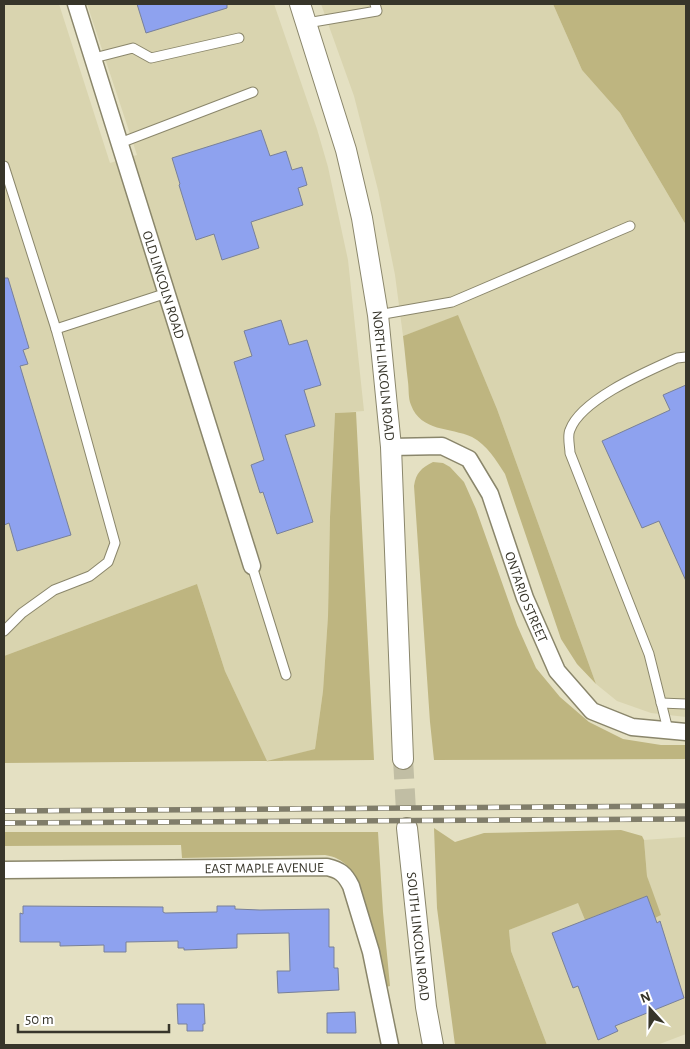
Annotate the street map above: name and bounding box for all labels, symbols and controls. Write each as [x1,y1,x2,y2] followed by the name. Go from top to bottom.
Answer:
[139,229,186,341] street label: OLD LINCOLN ROAD
[370,310,396,441] street label: NORTH LINCOLN ROAD
[502,550,550,645] street label: ONTARIO STREET
[204,861,324,876] street label: EAST MAPLE AVENUE
[404,871,431,1002] street label: SOUTH LINCOLN ROAD
[625,984,675,1034] north arrow
[639,990,653,1006] text: N
[18,1002,169,1034] scale bar
[25,1012,54,1027] text: 50 m

